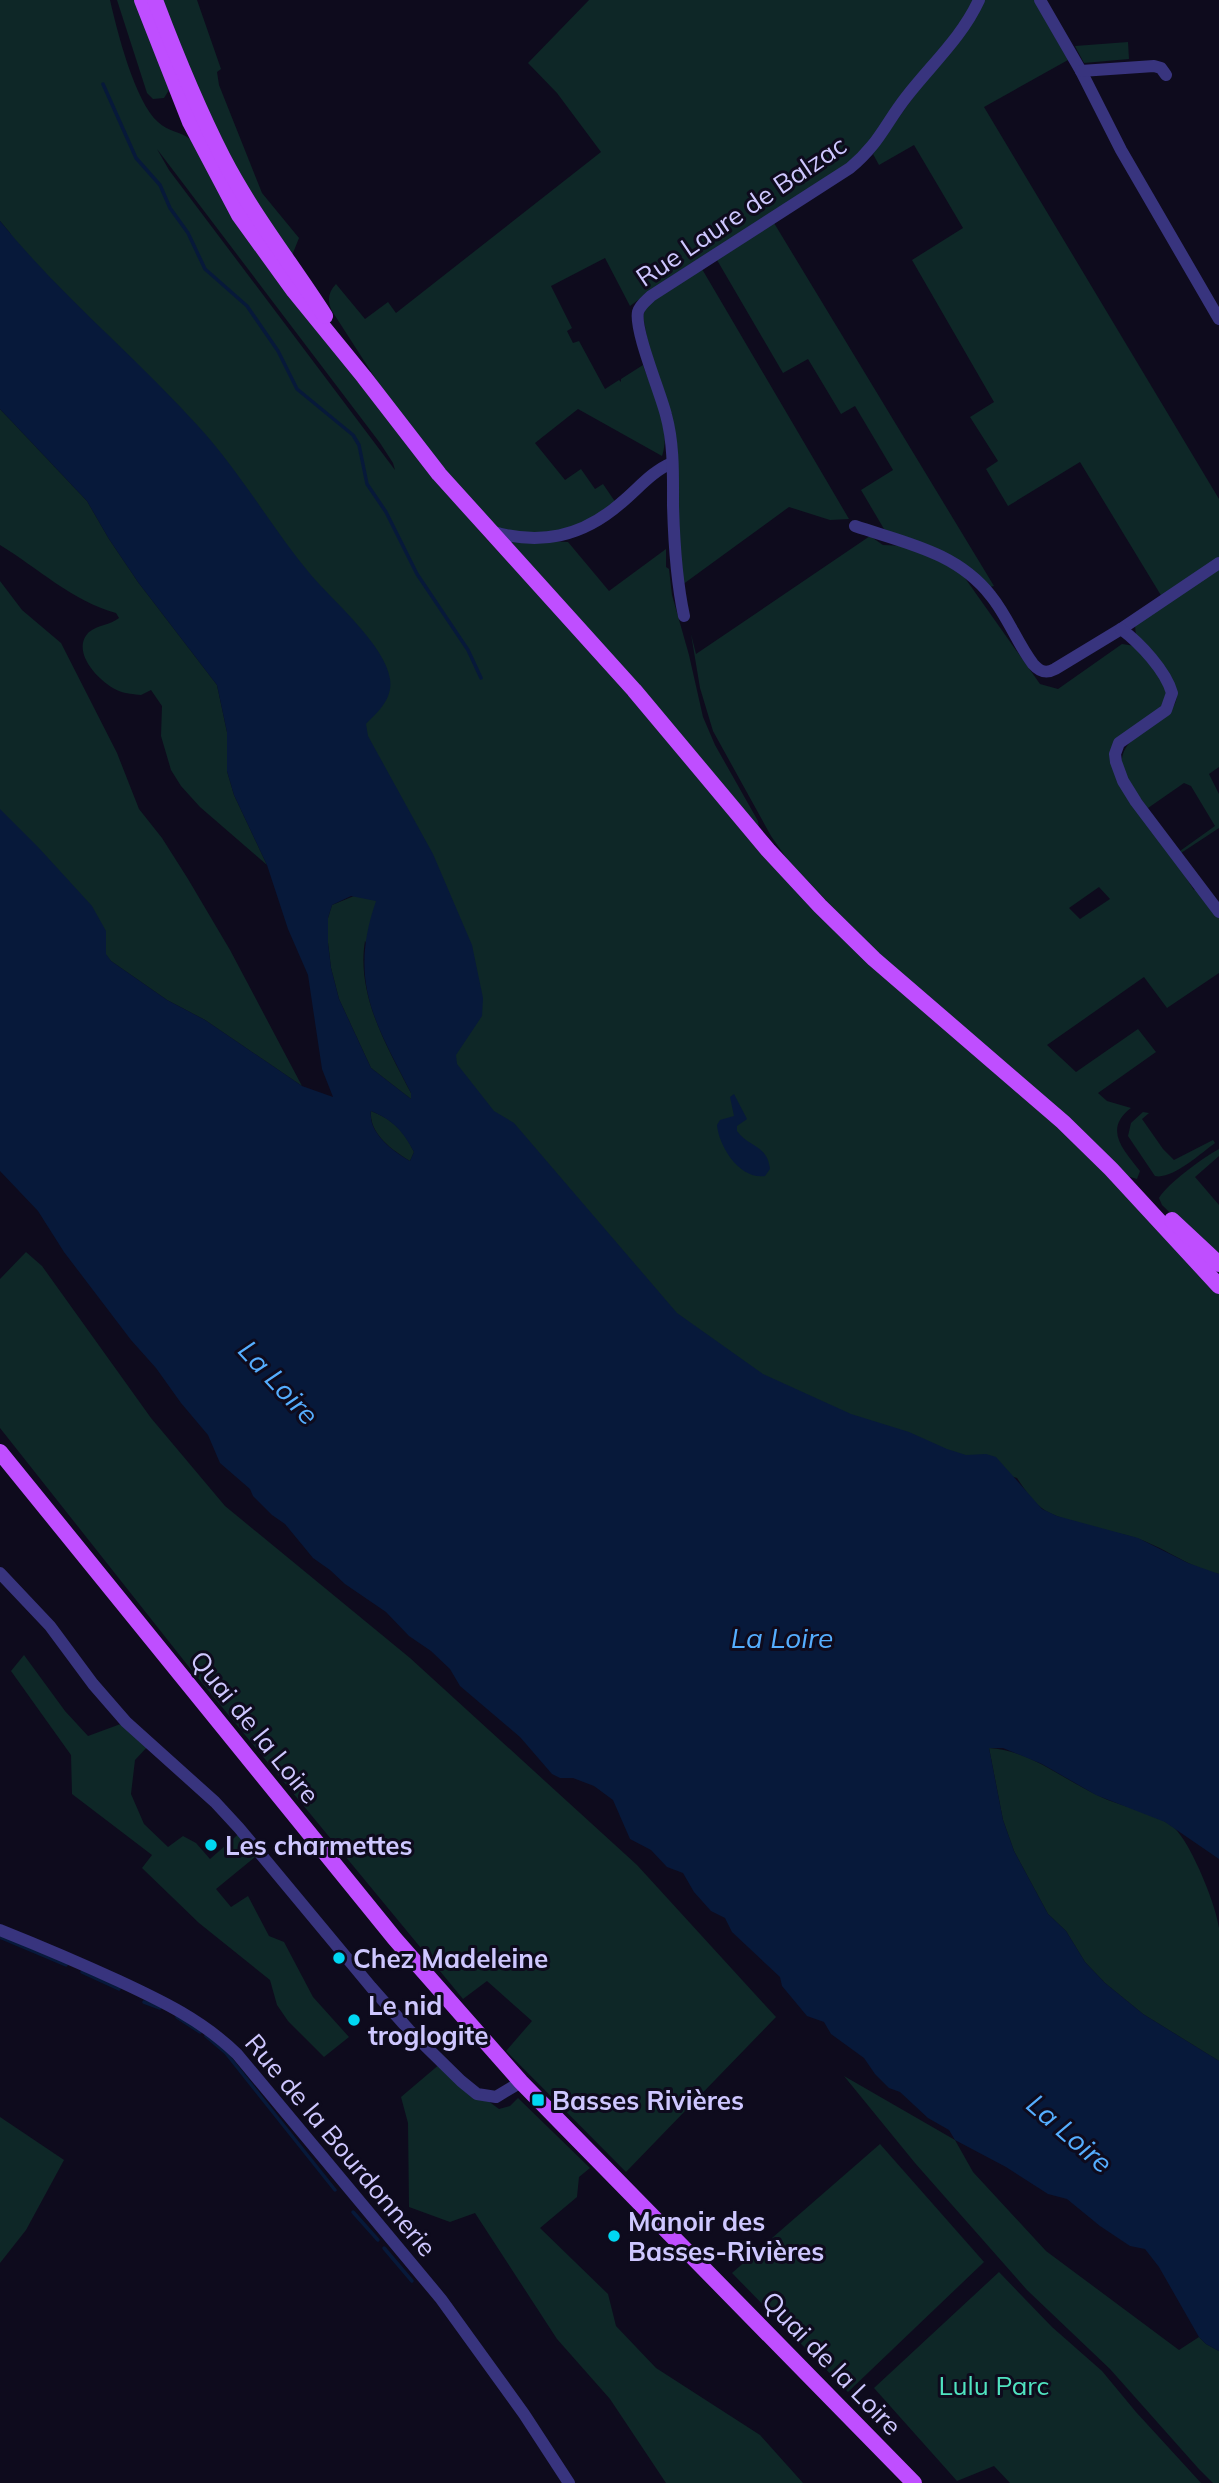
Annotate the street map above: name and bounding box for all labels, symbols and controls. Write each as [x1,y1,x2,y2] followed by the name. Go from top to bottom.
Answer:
[629,128,853,294] street label: Rue Laure de Balzac
[231,1333,327,1431] water label: La Loire
[731,1620,833,1655] water label: La Loire
[183,1644,327,1810] street label: Quai de la Loire
[225,1829,413,1862] place label: Les charmettes
[203,1837,219,1853] marker: Les charmettes
[353,1942,548,1975] place label: Chez Madeleine
[331,1950,347,1966] marker: Chez Madeleine
[368,1989,489,2052] place label: Le nid troglogite
[346,2012,362,2028] marker: Le nid troglogite
[238,2027,444,2263] street label: Rue de la Bourdonnerie
[552,2084,744,2117] place label: Basses Rivières
[1020,2086,1120,2180] water label: La Loire
[530,2092,546,2108] marker: Basses Rivières
[628,2205,824,2268] place label: Manoir des Basses-Rivières
[606,2228,622,2244] marker: Manoir des Basses-Rivières
[755,2284,909,2442] street label: Quai de la Loire
[939,2369,1049,2402] park label: Lulu Parc

